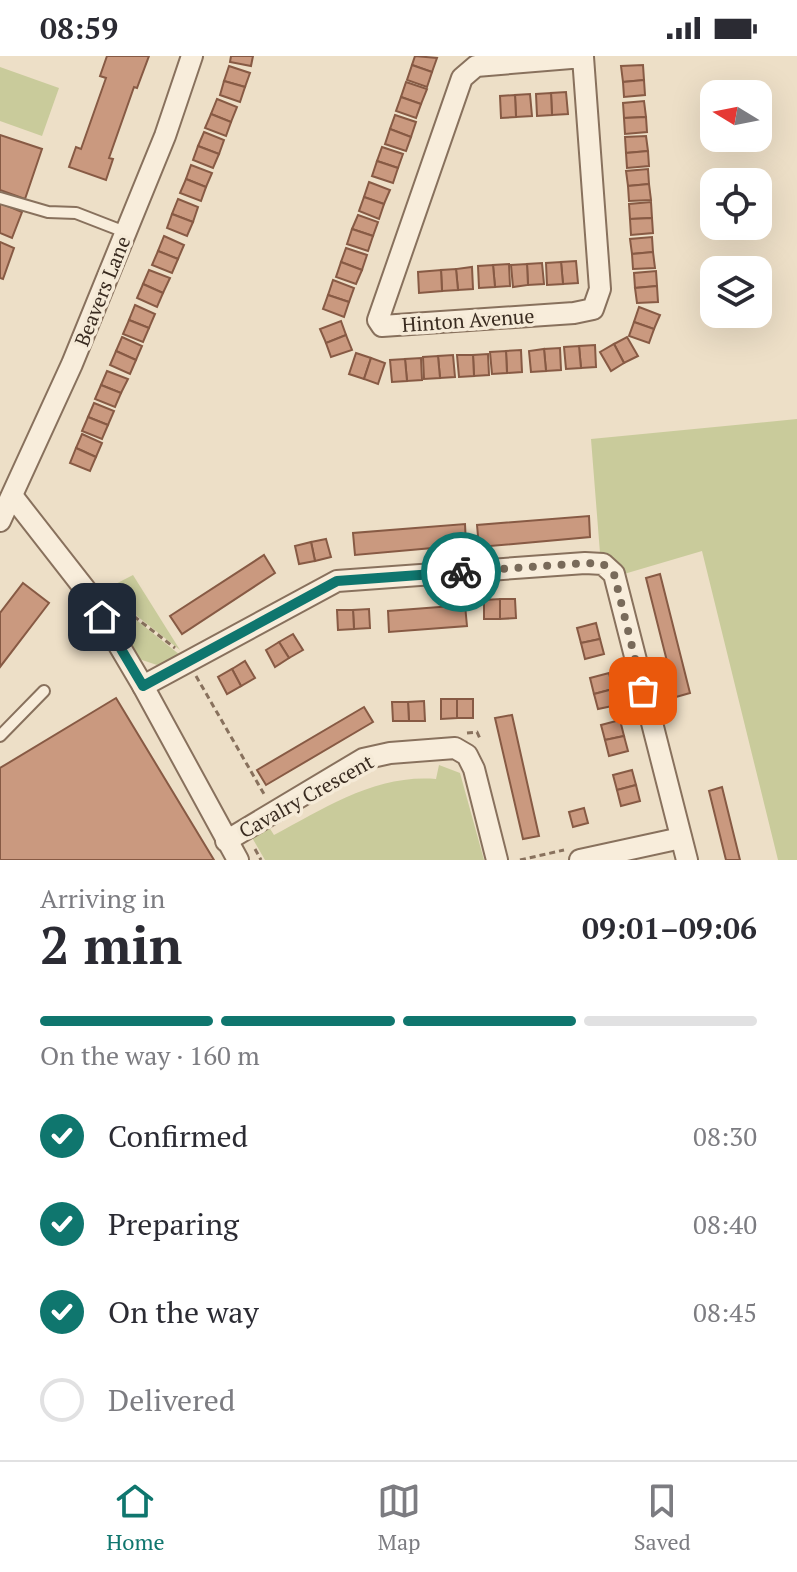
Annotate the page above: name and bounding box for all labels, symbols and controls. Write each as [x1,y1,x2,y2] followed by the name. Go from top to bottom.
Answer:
[40,8,118,48] text: 08:59
[700,80,772,152] north arrow
[700,80,772,328] map controls
[700,168,772,240] button: locate
[68,232,136,350] street label: Beavers Lane
[700,256,772,328] button: layers
[401,302,535,338] street label: Hinton Avenue
[421,532,501,612] courier
[439,550,483,594] icon: bike
[68,583,136,651] pin
[80,595,124,639] icon: home
[609,657,677,725] pin
[621,669,665,713] icon: bag
[234,748,379,844] street label: Cavalry Crescent
[40,881,165,915] text: Arriving in
[582,908,757,948] text: 09:01–09:06
[40,910,182,979] text: 2 min
[40,1038,260,1072] text: On the way · 160 m
[40,1114,84,1158] icon: check
[108,1116,248,1156] text: Confirmed
[693,1119,757,1153] text: 08:30
[40,1202,84,1246] icon: check
[108,1204,239,1244] text: Preparing
[693,1207,757,1241] text: 08:40
[40,1290,84,1334] icon: check
[108,1292,259,1332] text: On the way
[693,1295,757,1329] text: 08:45
[108,1380,235,1420] text: Delivered
[106,1479,165,1556] tab: Home
[377,1479,421,1556] tab: Map
[634,1479,691,1556] tab: Saved

